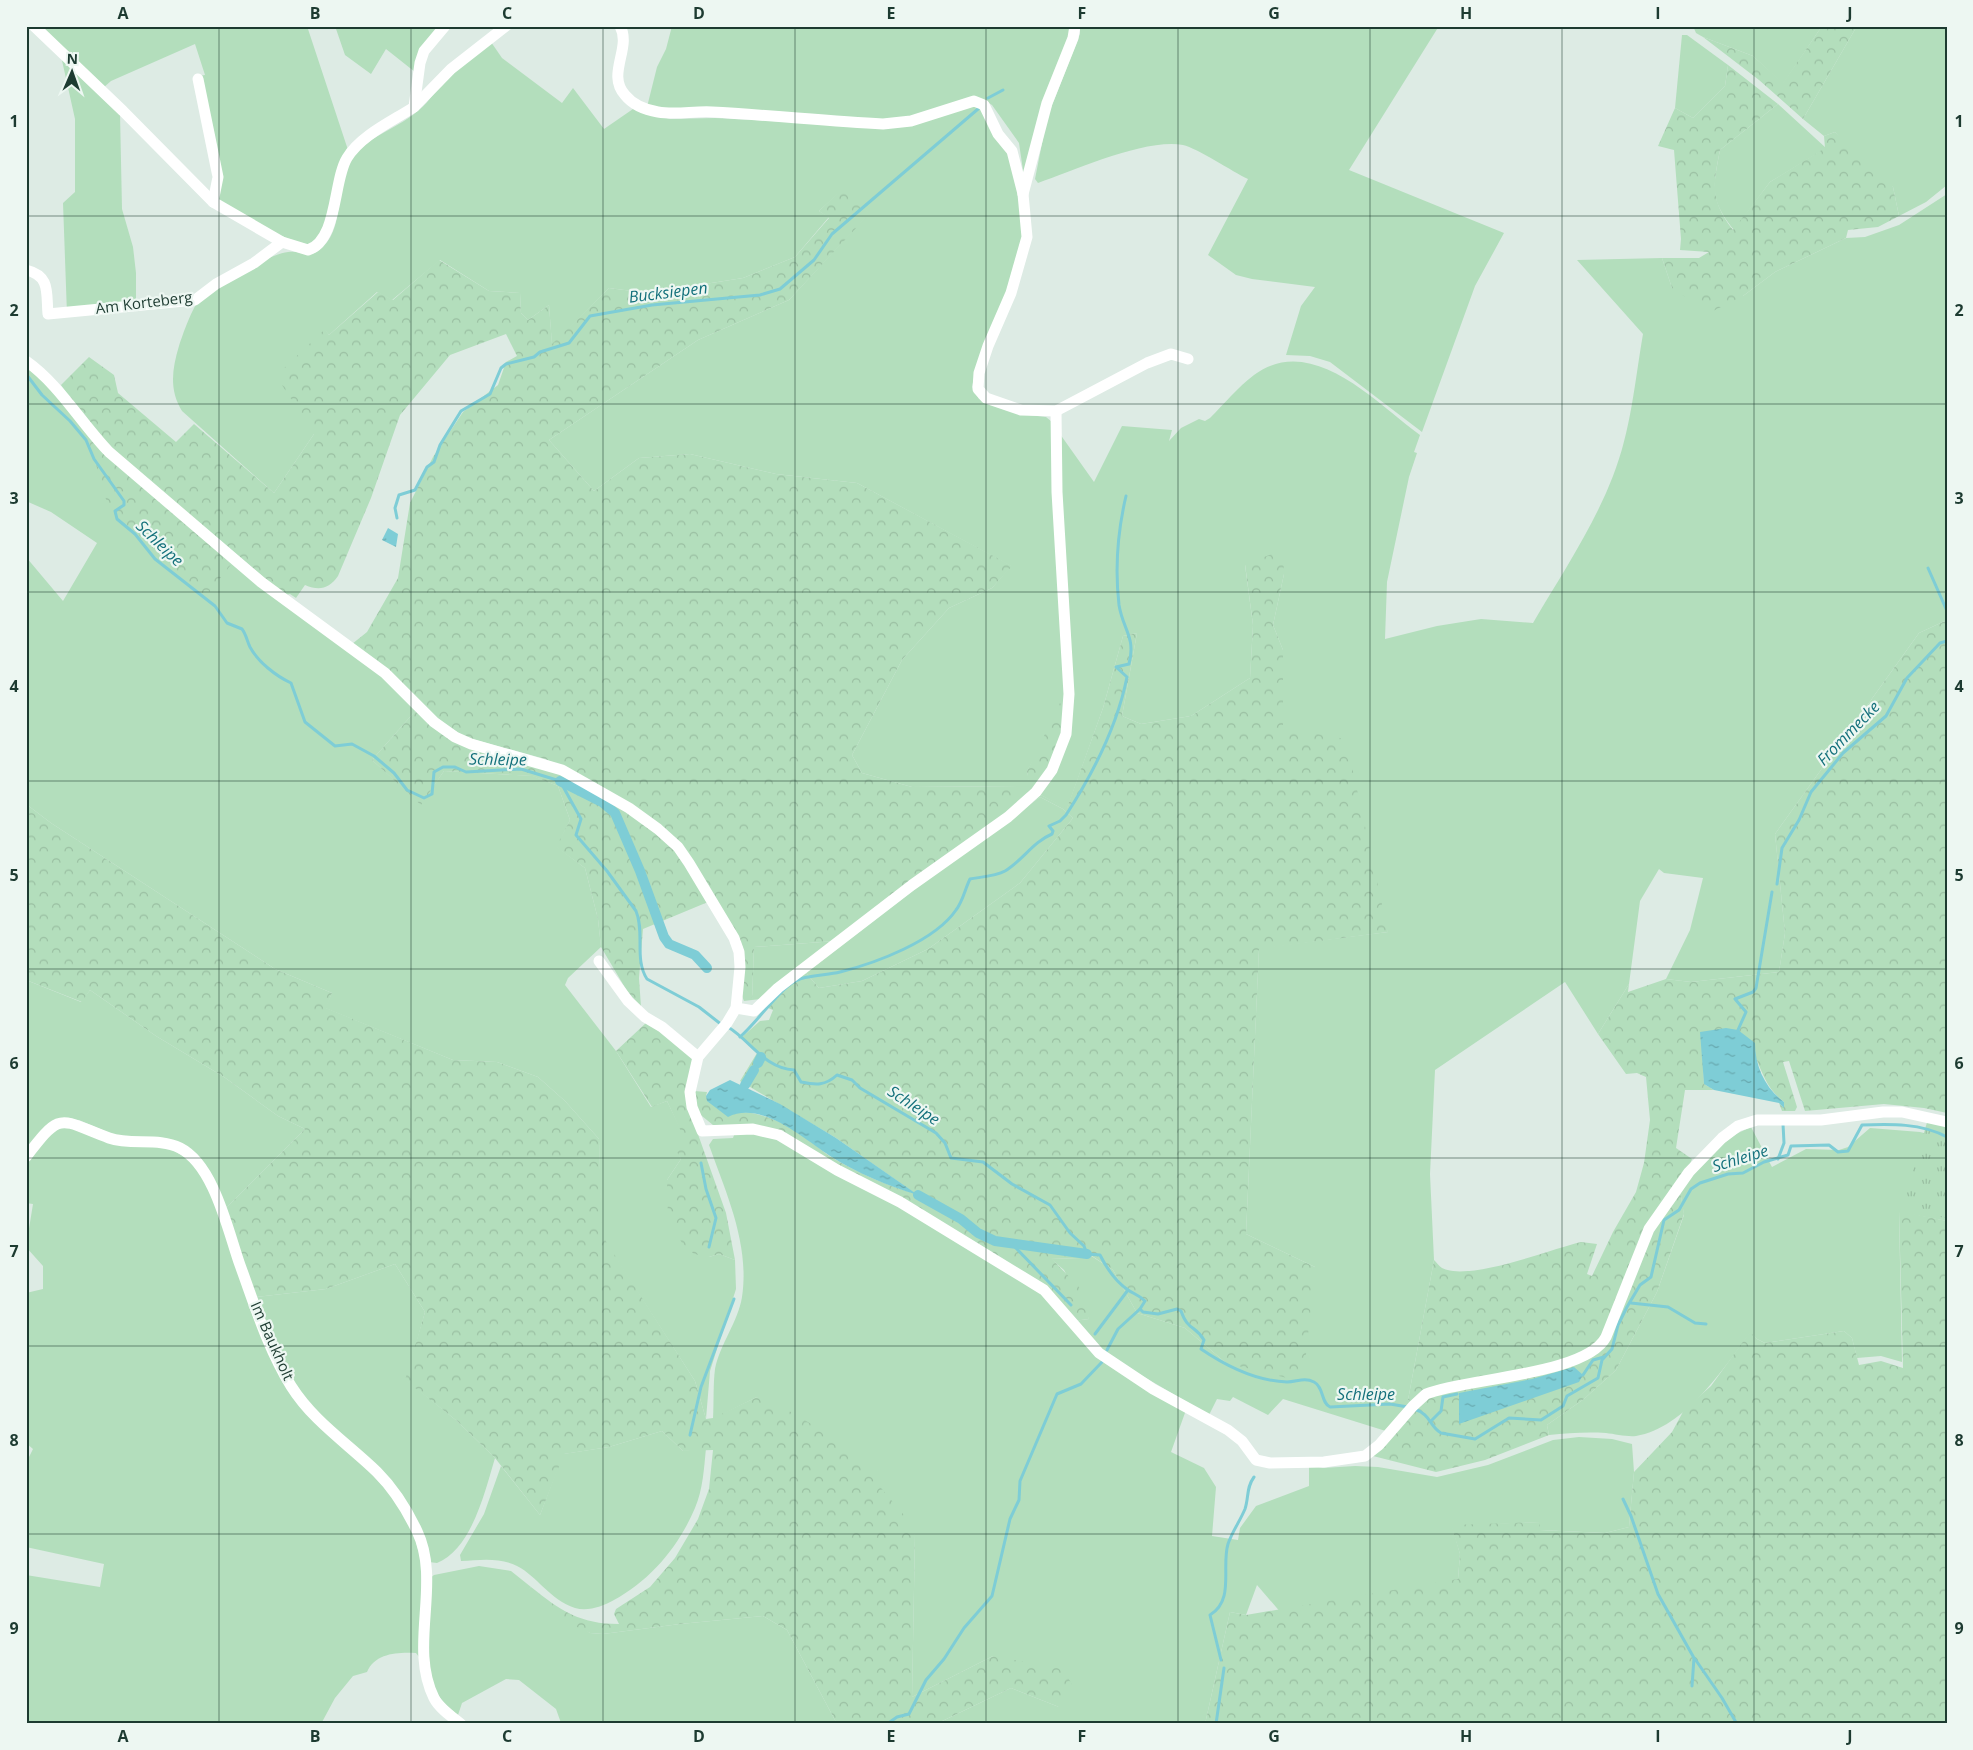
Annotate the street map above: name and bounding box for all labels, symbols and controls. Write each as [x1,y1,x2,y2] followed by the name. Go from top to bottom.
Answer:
[117,2,129,24] text: A
[310,2,320,24] text: B
[502,2,512,24] text: C
[693,2,705,24] text: D
[887,2,896,24] text: E
[1078,2,1086,24] text: F
[1268,2,1280,24] text: G
[1460,2,1472,24] text: H
[1655,2,1661,24] text: I
[1845,2,1853,24] text: J
[48,48,98,98] north arrow
[66,49,78,68] text: N
[9,110,19,132] text: 1
[1954,110,1964,132] text: 1
[627,276,709,308] water label: Bucksiepen
[94,286,193,318] street label: Am Korteberg
[9,299,19,321] text: 2
[1954,299,1964,321] text: 2
[9,487,19,509] text: 3
[1954,487,1964,509] text: 3
[132,515,188,571] water label: Schleipe
[9,675,19,697] text: 4
[1954,675,1964,697] text: 4
[1812,696,1884,770] water label: Frommecke
[469,747,527,771] water label: Schleipe
[9,864,19,886] text: 5
[1954,864,1964,886] text: 5
[9,1052,19,1074] text: 6
[1954,1052,1964,1074] text: 6
[884,1080,944,1130] water label: Schleipe
[1709,1139,1771,1177] water label: Schleipe
[9,1240,19,1262] text: 7
[1954,1240,1964,1262] text: 7
[247,1298,299,1383] street label: Im Baukholt
[1337,1383,1395,1405] water label: Schleipe
[9,1429,19,1451] text: 8
[1954,1429,1964,1451] text: 8
[9,1617,19,1639] text: 9
[1954,1617,1964,1639] text: 9
[117,1725,129,1747] text: A
[310,1725,320,1747] text: B
[502,1725,512,1747] text: C
[693,1725,705,1747] text: D
[887,1725,896,1747] text: E
[1078,1725,1086,1747] text: F
[1268,1725,1280,1747] text: G
[1460,1725,1472,1747] text: H
[1655,1725,1661,1747] text: I
[1845,1725,1853,1747] text: J

